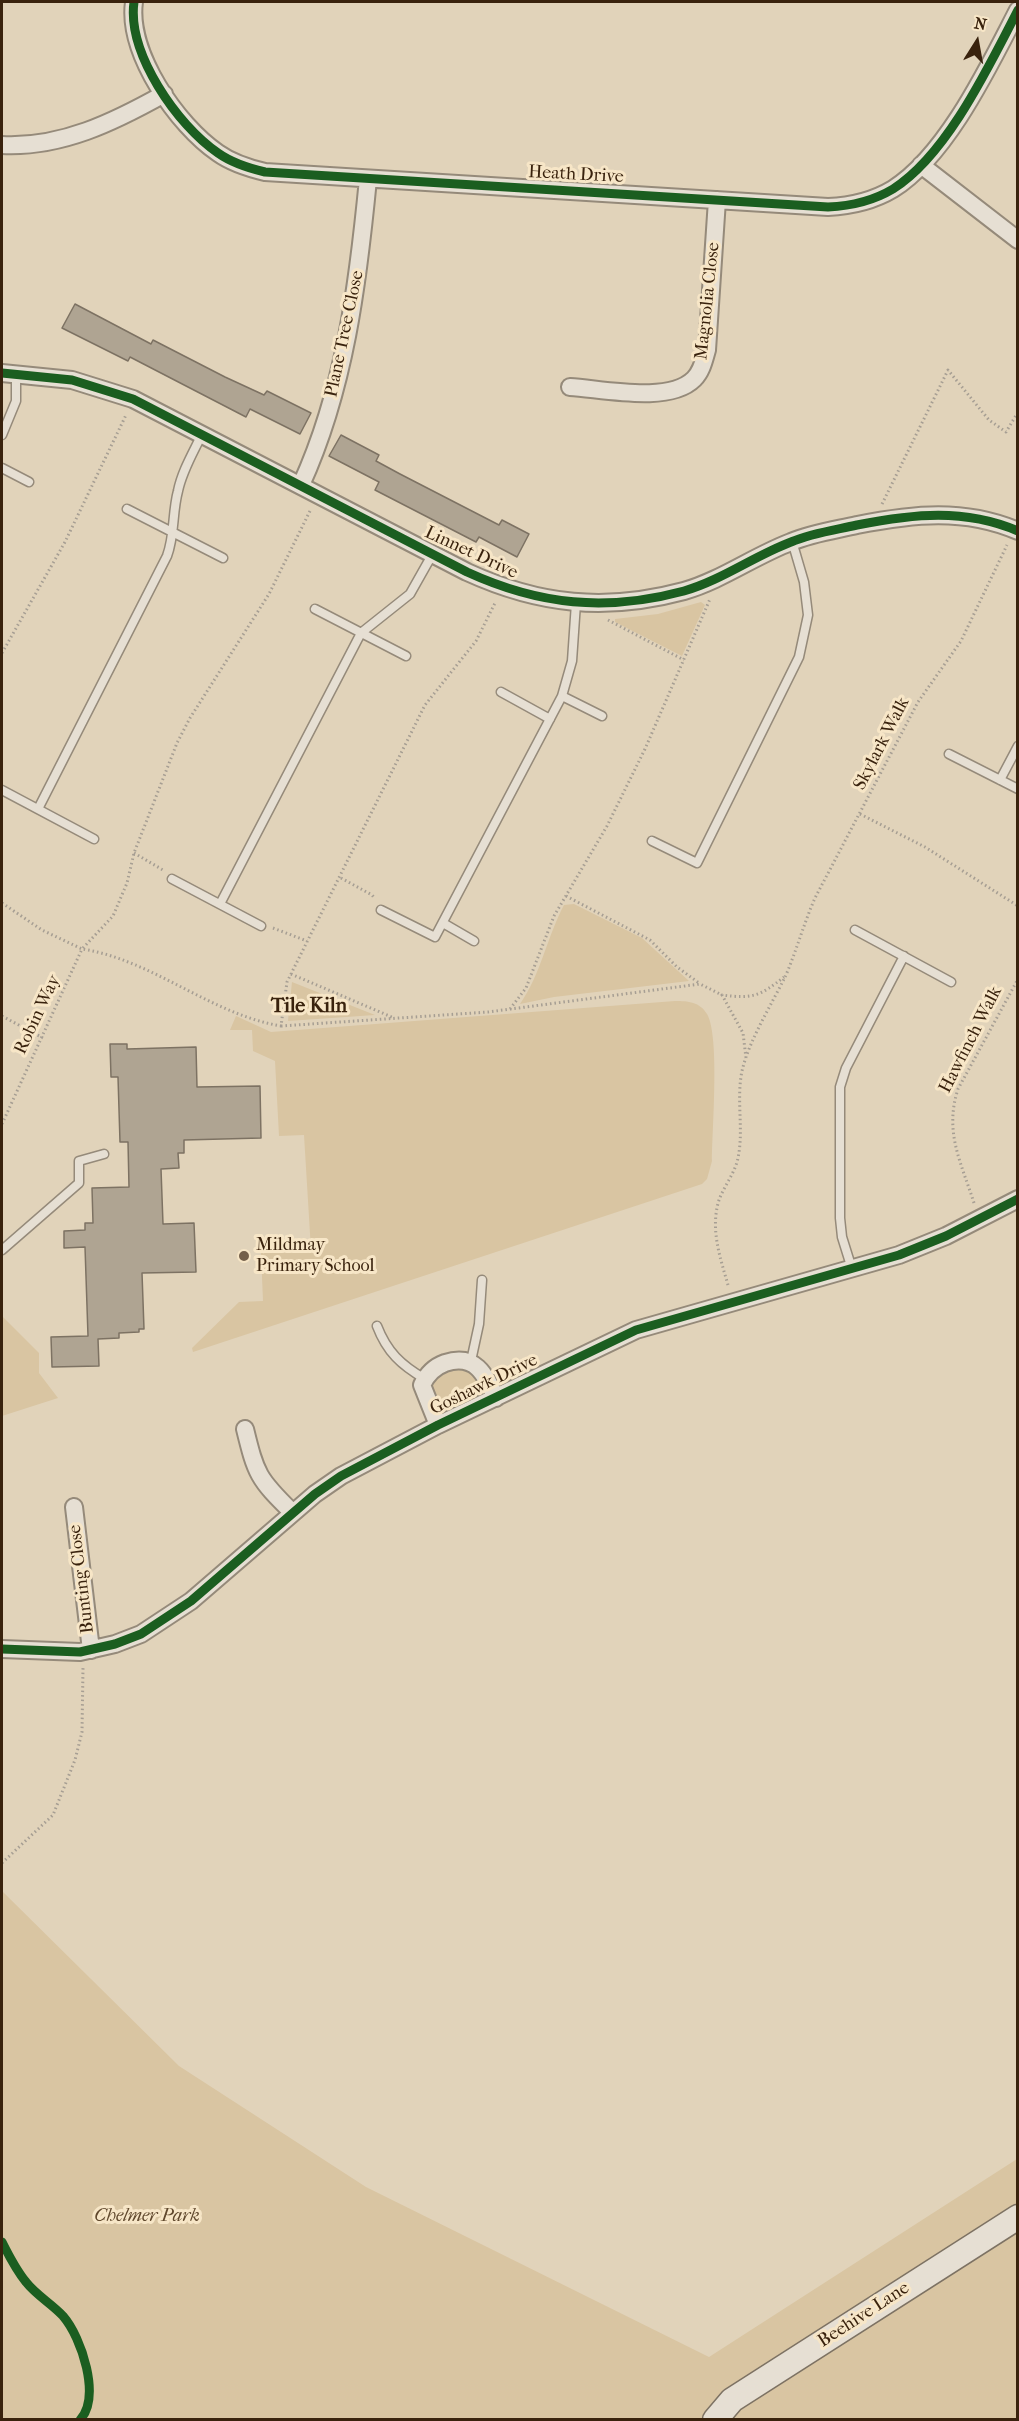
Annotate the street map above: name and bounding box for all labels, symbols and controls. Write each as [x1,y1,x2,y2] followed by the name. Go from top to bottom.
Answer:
[947,12,1007,72] north arrow
[973,13,988,34] text: N
[528,162,624,188] street label: Heath Drive
[691,241,725,361] street label: Magnolia Close
[321,269,369,399] street label: Plane Tree Close
[421,522,521,584] street label: Linnet Drive
[849,694,915,794] street label: Skylark Walk
[10,972,66,1058] street label: Robin Way
[935,983,1007,1097] street label: Hawfinch Walk
[271,995,347,1019] district label: Tile Kiln
[256,1235,374,1278] place label: Mildmay Primary School
[237,1249,251,1263] marker: Mildmay Primary School
[427,1350,541,1420] street label: Goshawk Drive
[65,1523,99,1635] street label: Bunting Close
[94,2206,200,2228] park label: Chelmer Park
[814,2277,914,2353] street label: Beehive Lane

